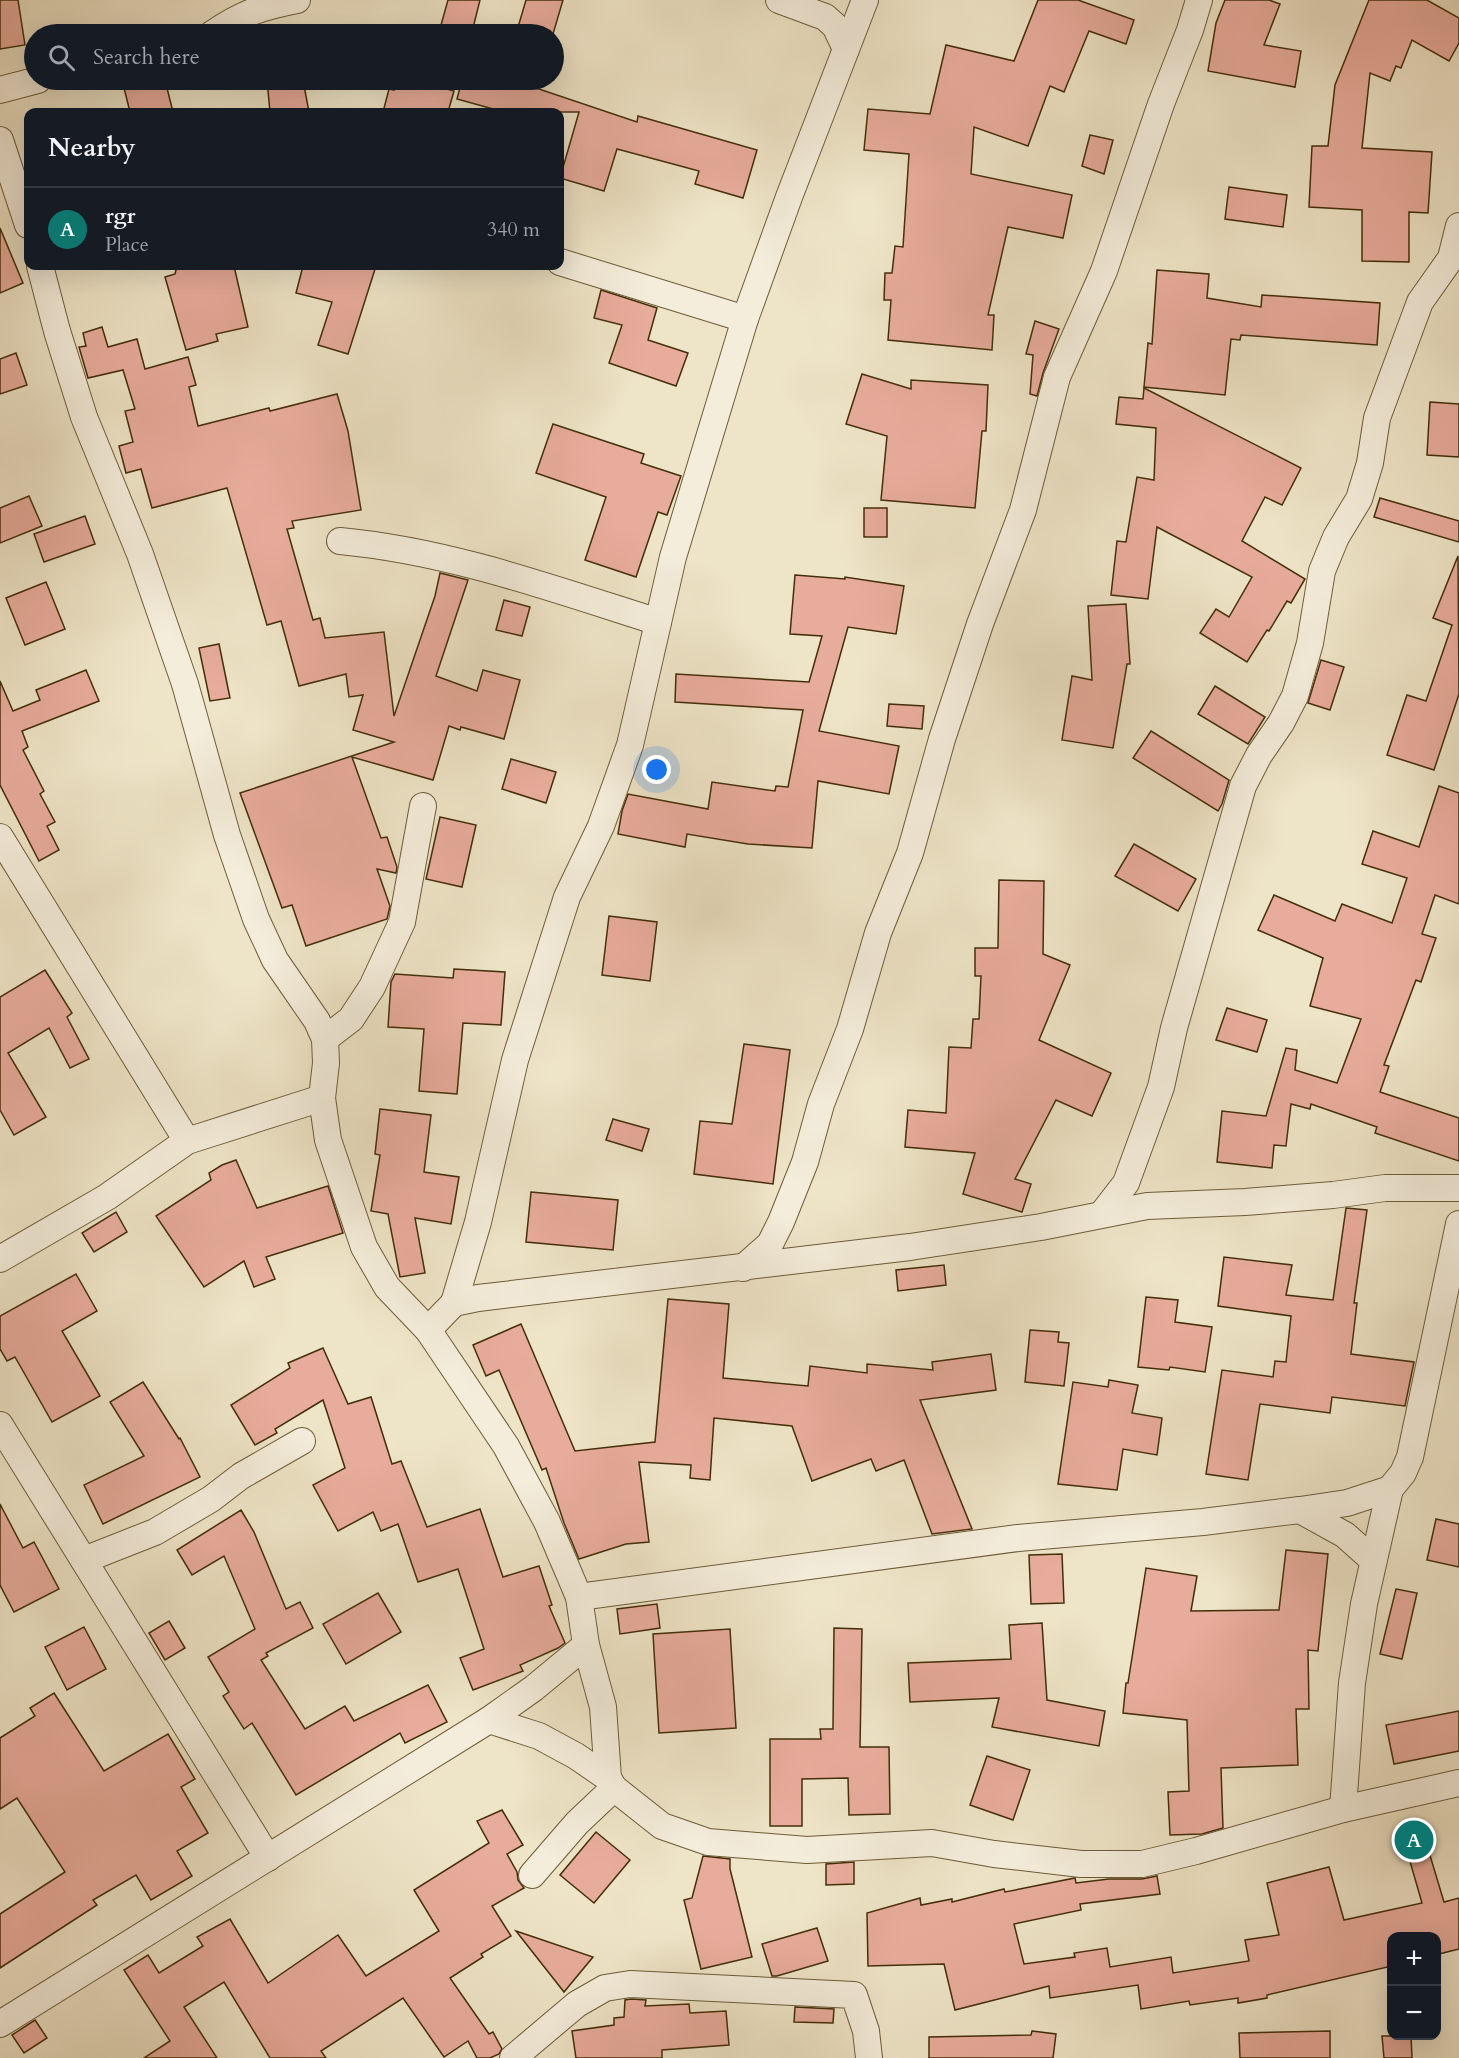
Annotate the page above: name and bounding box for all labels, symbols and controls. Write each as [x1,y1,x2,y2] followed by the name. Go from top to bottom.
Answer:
[24,24,564,90] search box
[45,41,78,74] icon: search
[93,42,200,72] text: Search here
[48,130,136,165] text: Nearby
[105,201,136,231] text: rgr
[60,216,75,243] text: A
[487,216,540,243] text: 340 m
[105,231,149,258] text: Place
[642,755,671,784] your location
[1394,1818,1434,1862] pin: A
[1387,1932,1441,2040] map controls
[1387,1932,1441,1986] button: +
[1387,1986,1441,2040] button: −

